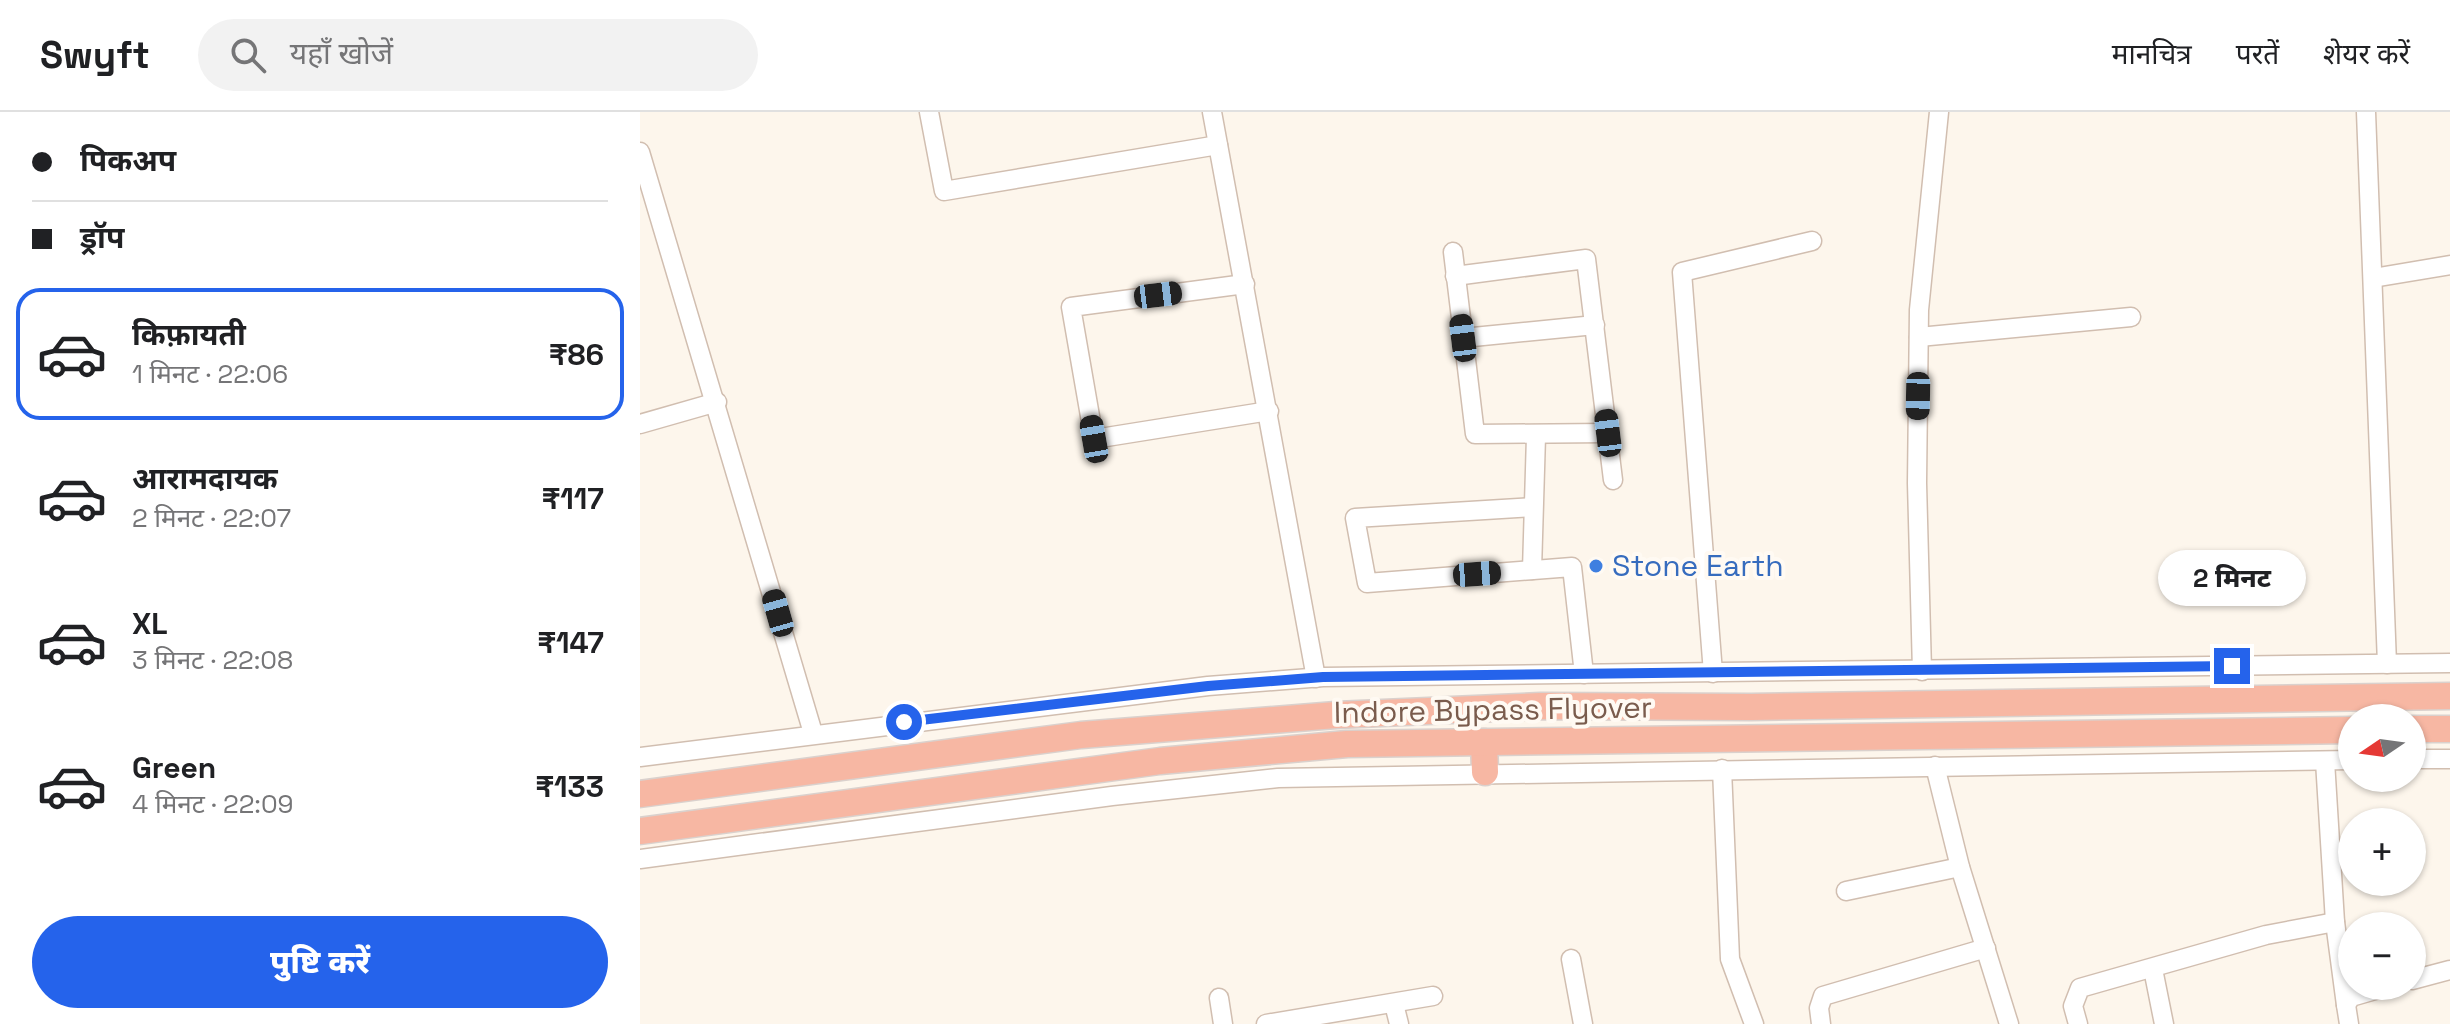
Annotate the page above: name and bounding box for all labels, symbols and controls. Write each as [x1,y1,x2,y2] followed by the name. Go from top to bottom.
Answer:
[198,19,758,91] search box
[40,31,150,79] text: Swyft
[226,33,270,77] icon: search
[290,34,393,73] text: यहाँ खोजें
[2112,36,2192,72] text: मानचित्र
[2236,36,2279,72] text: परतें
[2323,36,2410,72] text: शेयर करें
[80,141,176,180] text: पिकअप
[80,218,124,257] text: ड्रॉप
[1133,280,1183,310] car
[1448,313,1478,363] car
[132,315,246,354] text: किफ़ायती
[36,318,108,390] icon: car
[549,335,604,374] text: ₹86
[132,357,288,391] text: 1 मिनट · 22:06
[1906,372,1930,420] car
[1593,408,1623,458] car
[1078,413,1110,465] car
[132,459,278,498] text: आरामदायक
[36,462,108,534] icon: car
[542,479,604,518] text: ₹117
[132,501,291,535] text: 2 मिनट · 22:07
[1612,546,1784,585] place label: Stone Earth
[2158,550,2306,606] callout: 2 मिनट
[1587,557,1605,575] marker: Stone Earth
[1452,560,1502,588] car
[2193,561,2271,595] text: 2 मिनट
[760,587,796,639] car
[132,604,168,643] text: XL
[36,606,108,678] icon: car
[537,623,604,662] text: ₹147
[132,643,293,677] text: 3 मिनट · 22:08
[2214,648,2250,684] route end
[1334,687,1652,732] street label: Indore Bypass Flyover
[886,704,922,740] route start
[2338,704,2426,792] north arrow
[2338,704,2426,1000] map controls
[132,748,216,787] text: Green
[36,750,108,822] icon: car
[535,767,604,806] text: ₹133
[132,787,294,821] text: 4 मिनट · 22:09
[2338,808,2426,896] button: +
[2338,912,2426,1000] button: −
[32,916,608,1008] button: पुष्टि करें

